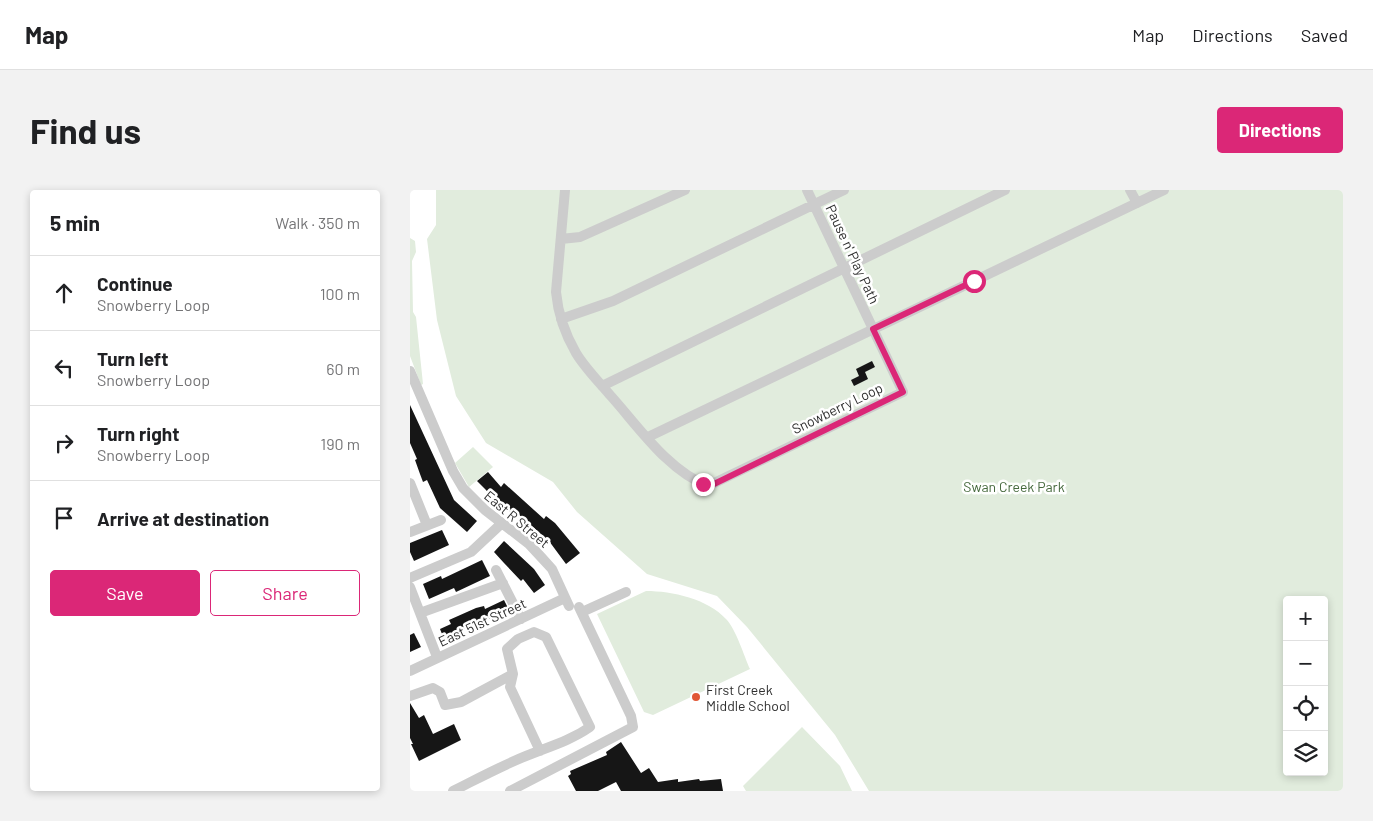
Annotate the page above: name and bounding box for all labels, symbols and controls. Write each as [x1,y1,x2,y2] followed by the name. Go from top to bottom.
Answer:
[25,20,68,49] text: Map
[1132,24,1164,46] text: Map
[1192,24,1273,46] text: Directions
[1301,24,1348,46] text: Saved
[1217,107,1343,153] button: Directions
[30,109,141,151] text: Find us
[823,202,883,306] street label: Pause n' Play Path
[50,210,100,235] text: 5 min
[275,213,360,232] text: Walk · 350 m
[963,270,986,293] route start
[97,272,173,295] text: Continue
[50,279,78,307] icon: ahead
[320,284,360,303] text: 100 m
[97,295,210,314] text: Snowberry Loop
[97,347,168,370] text: Turn left
[50,354,78,382] icon: left
[326,359,360,378] text: 60 m
[97,370,210,389] text: Snowberry Loop
[789,379,885,437] street label: Snowberry Loop
[97,422,179,445] text: Turn right
[50,429,78,457] icon: right
[321,434,360,453] text: 190 m
[97,445,210,464] text: Snowberry Loop
[692,473,715,496] route end
[963,478,1065,495] park label: Swan Creek Park
[481,487,553,551] street label: East R Street
[50,504,78,532] icon: arrive
[97,507,269,530] text: Arrive at destination
[50,570,200,616] button: Save
[210,570,360,616] button: Share
[435,594,529,650] street label: East 51st Street
[1283,596,1328,776] map controls
[1283,596,1328,641] button: +
[1283,641,1328,686] button: −
[706,681,790,714] place label: First Creek Middle School
[1283,686,1328,731] button: locate
[690,691,702,703] marker: First Creek Middle School
[1283,731,1328,776] button: layers

